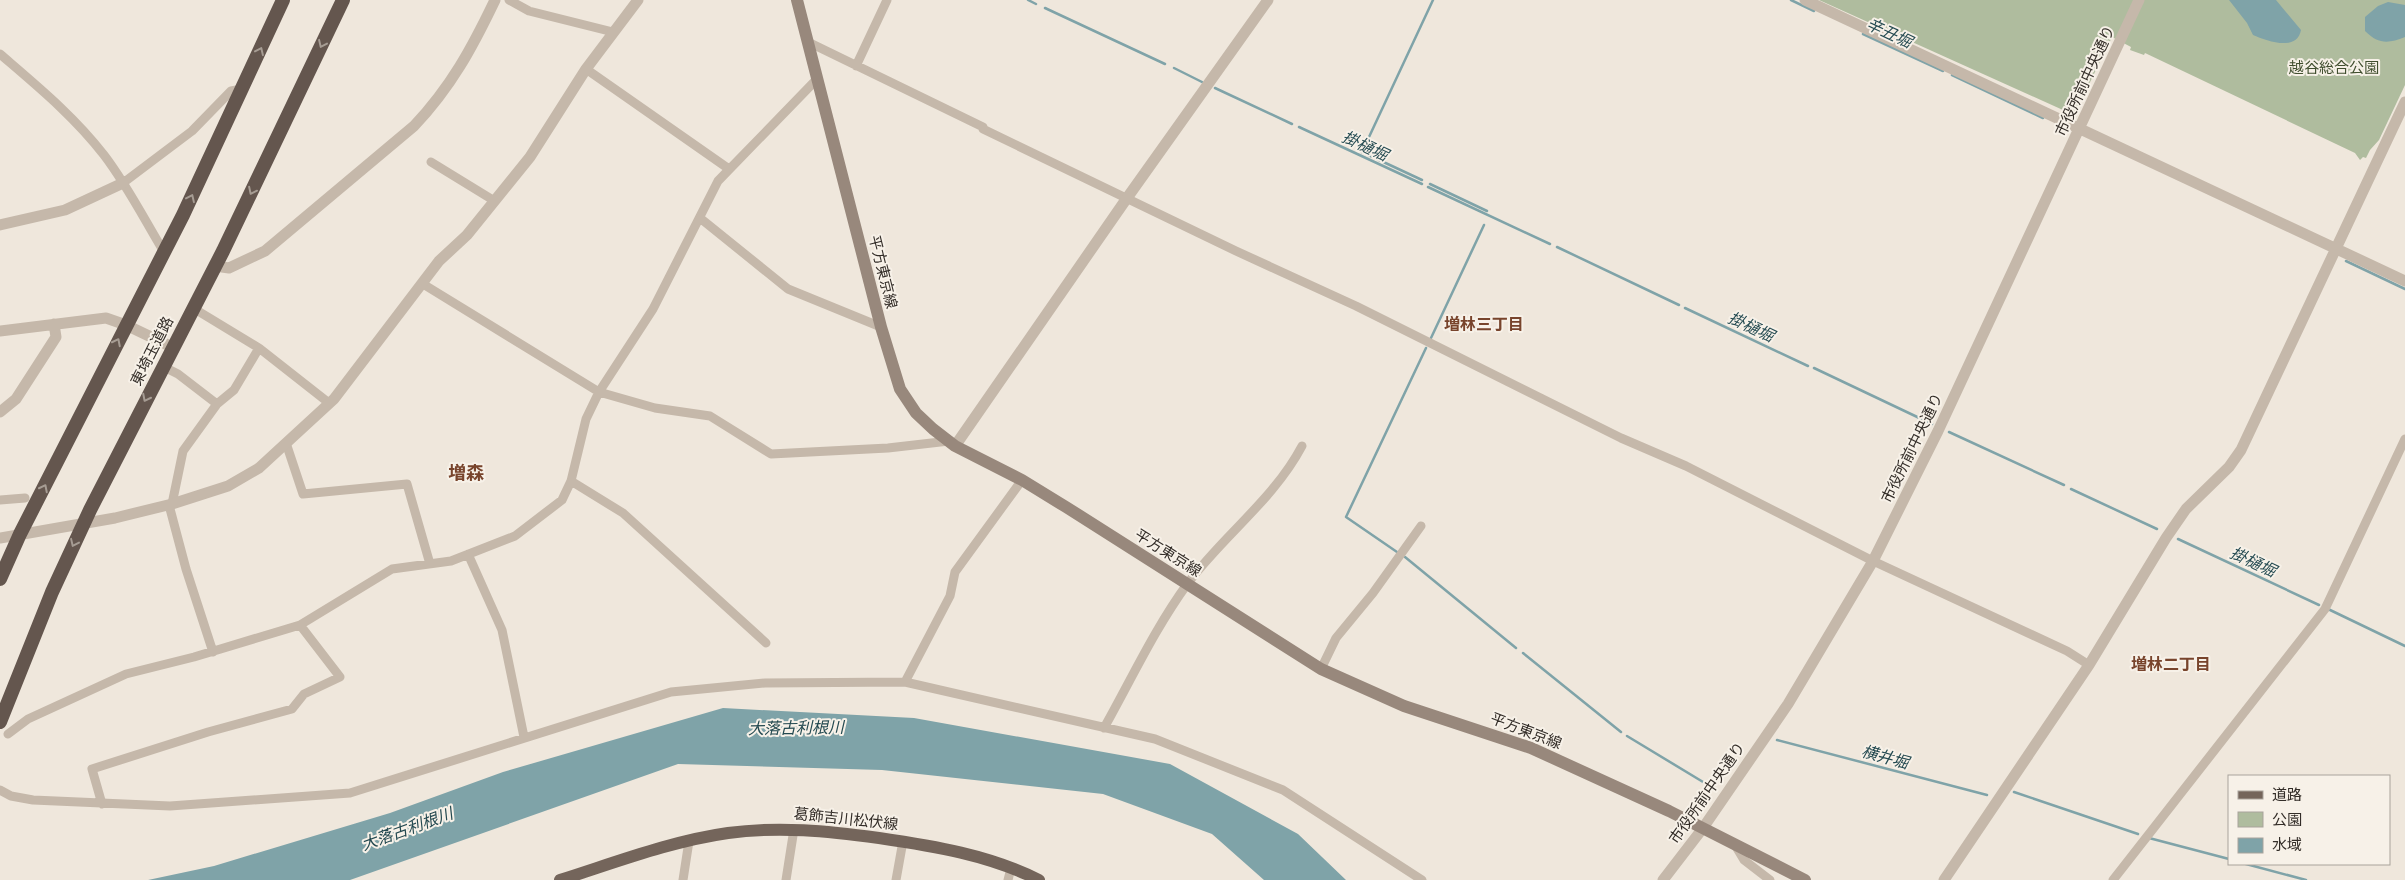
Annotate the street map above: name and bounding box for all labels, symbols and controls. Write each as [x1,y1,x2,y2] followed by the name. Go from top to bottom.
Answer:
[1863,14,1917,53] water label: 辛丑堀
[2051,23,2119,139] street label: 市役所前中央通り
[318,39,328,48] one-way arrow
[254,47,264,56] one-way arrow
[2288,59,2379,77] park label: 越谷総合公園
[1339,127,1393,166] water label: 掛樋堀
[248,185,258,194] one-way arrow
[185,194,195,203] one-way arrow
[865,233,901,311] street label: 平方東京線
[1725,308,1779,347] water label: 掛樋堀
[127,313,177,389] street label: 東埼玉道路
[1444,315,1524,334] district label: 増林三丁目
[111,339,121,348] one-way arrow
[1878,390,1946,506] street label: 市役所前中央通り
[142,392,152,401] one-way arrow
[448,462,484,483] district label: 増森
[38,484,48,493] one-way arrow
[1131,525,1205,581] street label: 平方東京線
[71,538,81,547] one-way arrow
[2227,543,2281,582] water label: 掛樋堀
[2131,655,2211,674] district label: 増林二丁目
[1488,709,1564,753] street label: 平方東京線
[748,718,846,738] water label: 大落古利根川
[1665,739,1749,847] street label: 市役所前中央通り
[1859,742,1914,773] water label: 横井堀
[2228,775,2390,865] legend
[2272,786,2302,804] text: 道路
[359,803,457,854] water label: 大落古利根川
[793,805,899,833] street label: 葛飾吉川松伏線
[2272,811,2302,829] text: 公園
[2272,836,2302,854] text: 水域

